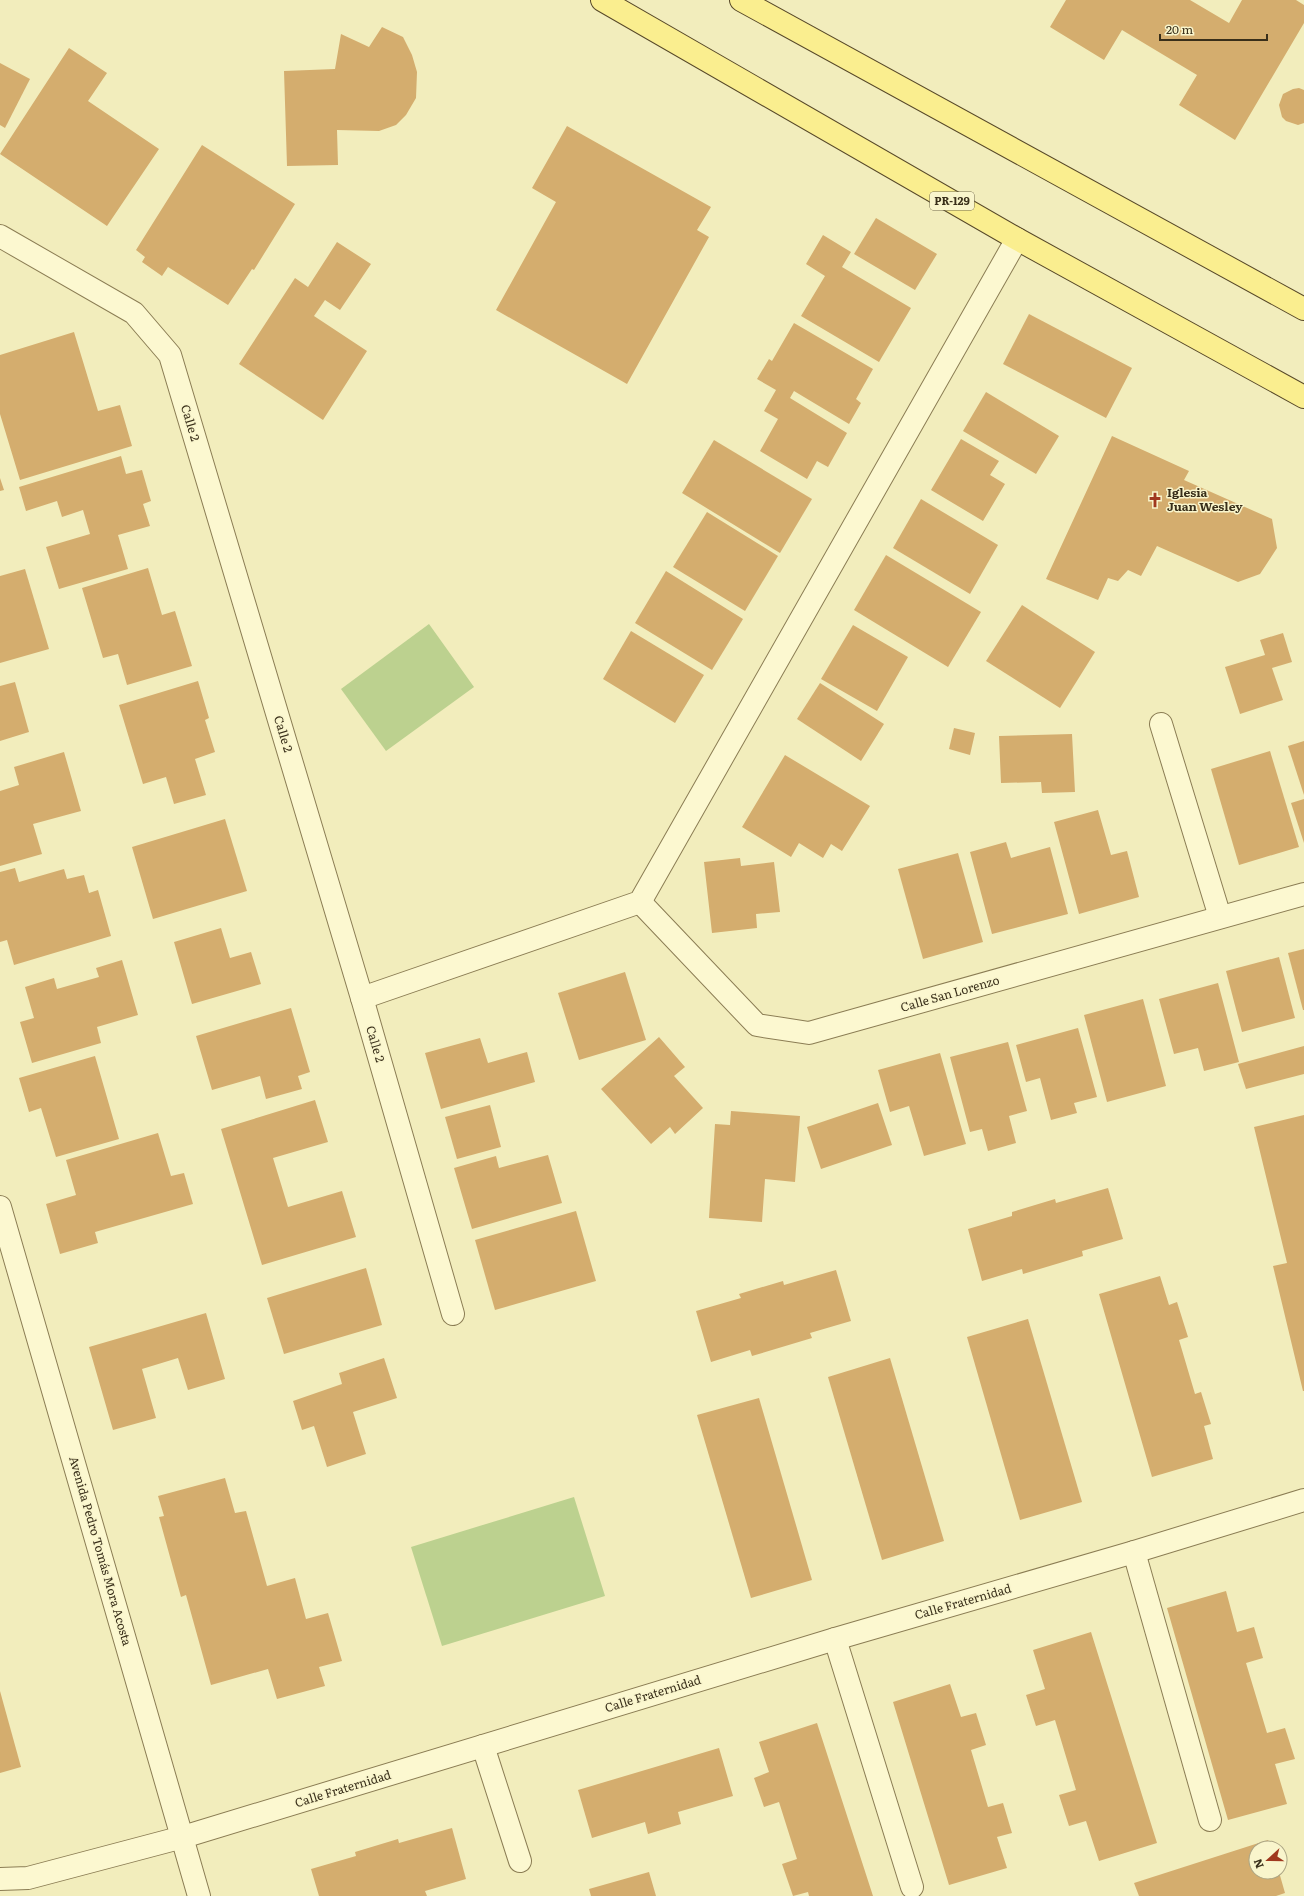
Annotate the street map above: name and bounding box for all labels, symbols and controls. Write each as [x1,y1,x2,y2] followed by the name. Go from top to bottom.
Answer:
[1160,16,1267,42] scale bar
[1166,20,1193,38] text: 20 m
[930,192,974,210] road number: PR-129
[177,402,205,443] street label: Calle 2
[1167,483,1243,515] place label: Iglesia Juan Wesley
[1146,491,1164,509] church icon: Iglesia Juan Wesley
[270,713,298,754] street label: Calle 2
[898,970,1001,1016] street label: Calle San Lorenzo
[362,1023,390,1064] street label: Calle 2
[65,1454,137,1648] street label: Avenida Pedro Tomás Mora Acosta
[912,1578,1014,1623] street label: Calle Fraternidad
[602,1670,704,1716] street label: Calle Fraternidad
[292,1765,394,1811] street label: Calle Fraternidad
[1248,1840,1288,1880] north arrow
[1249,1857,1267,1871] text: N

